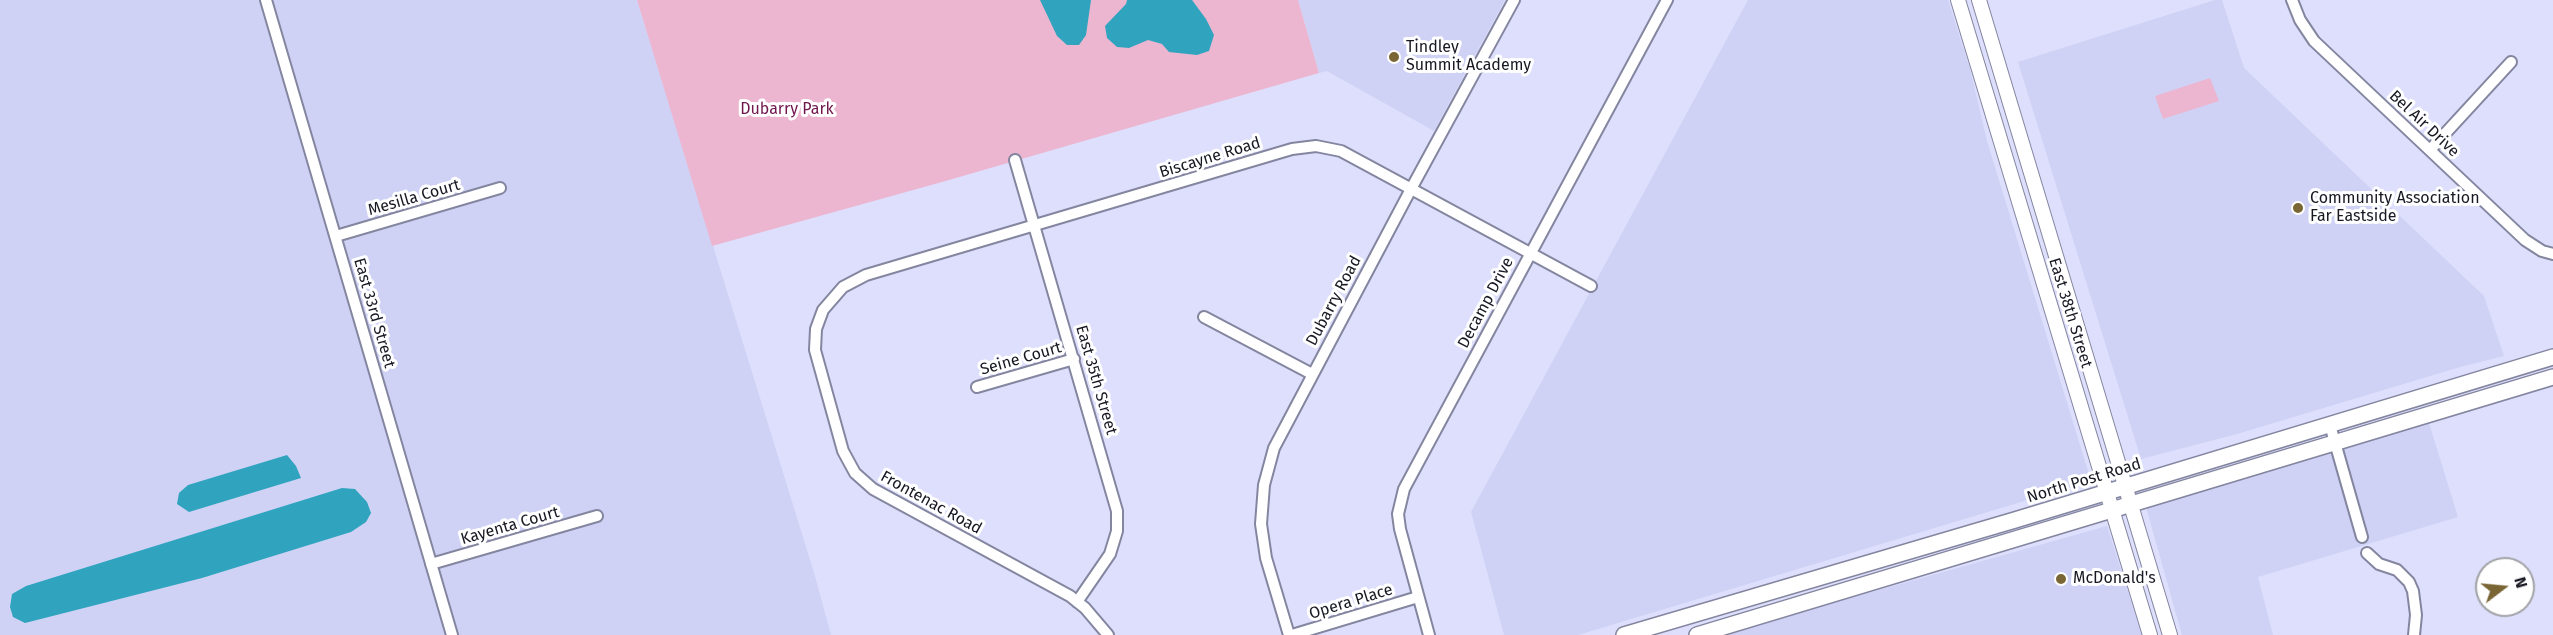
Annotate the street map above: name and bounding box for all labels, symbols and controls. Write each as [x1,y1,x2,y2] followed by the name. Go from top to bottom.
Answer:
[1406,38,1531,76] place label: Tindley Summit Academy
[1387,50,1401,64] marker: Tindley Summit Academy
[2385,87,2463,161] street label: Bel Air Drive
[740,100,834,120] park label: Dubarry Park
[1157,134,1263,182] street label: Biscayne Road
[366,176,462,220] street label: Mesilla Court
[2310,189,2480,227] place label: Community Association Far Eastside
[2291,201,2305,215] marker: Community Association Far Eastside
[1302,253,1366,349] street label: Dubarry Road
[1454,254,1518,352] street label: Decamp Drive
[349,256,399,370] street label: East 33rd Street
[2044,256,2096,370] street label: East 38th Street
[1071,323,1121,437] street label: East 35th Street
[978,338,1064,380] street label: Seine Court
[2025,455,2143,507] street label: North Post Road
[877,467,985,539] street label: Frontenac Road
[459,503,561,549] street label: Kayenta Court
[2475,557,2535,617] north arrow
[2073,569,2156,589] place label: McDonald's
[2054,572,2068,586] marker: McDonald's
[2510,575,2531,590] text: N
[1307,580,1395,624] street label: Opera Place

